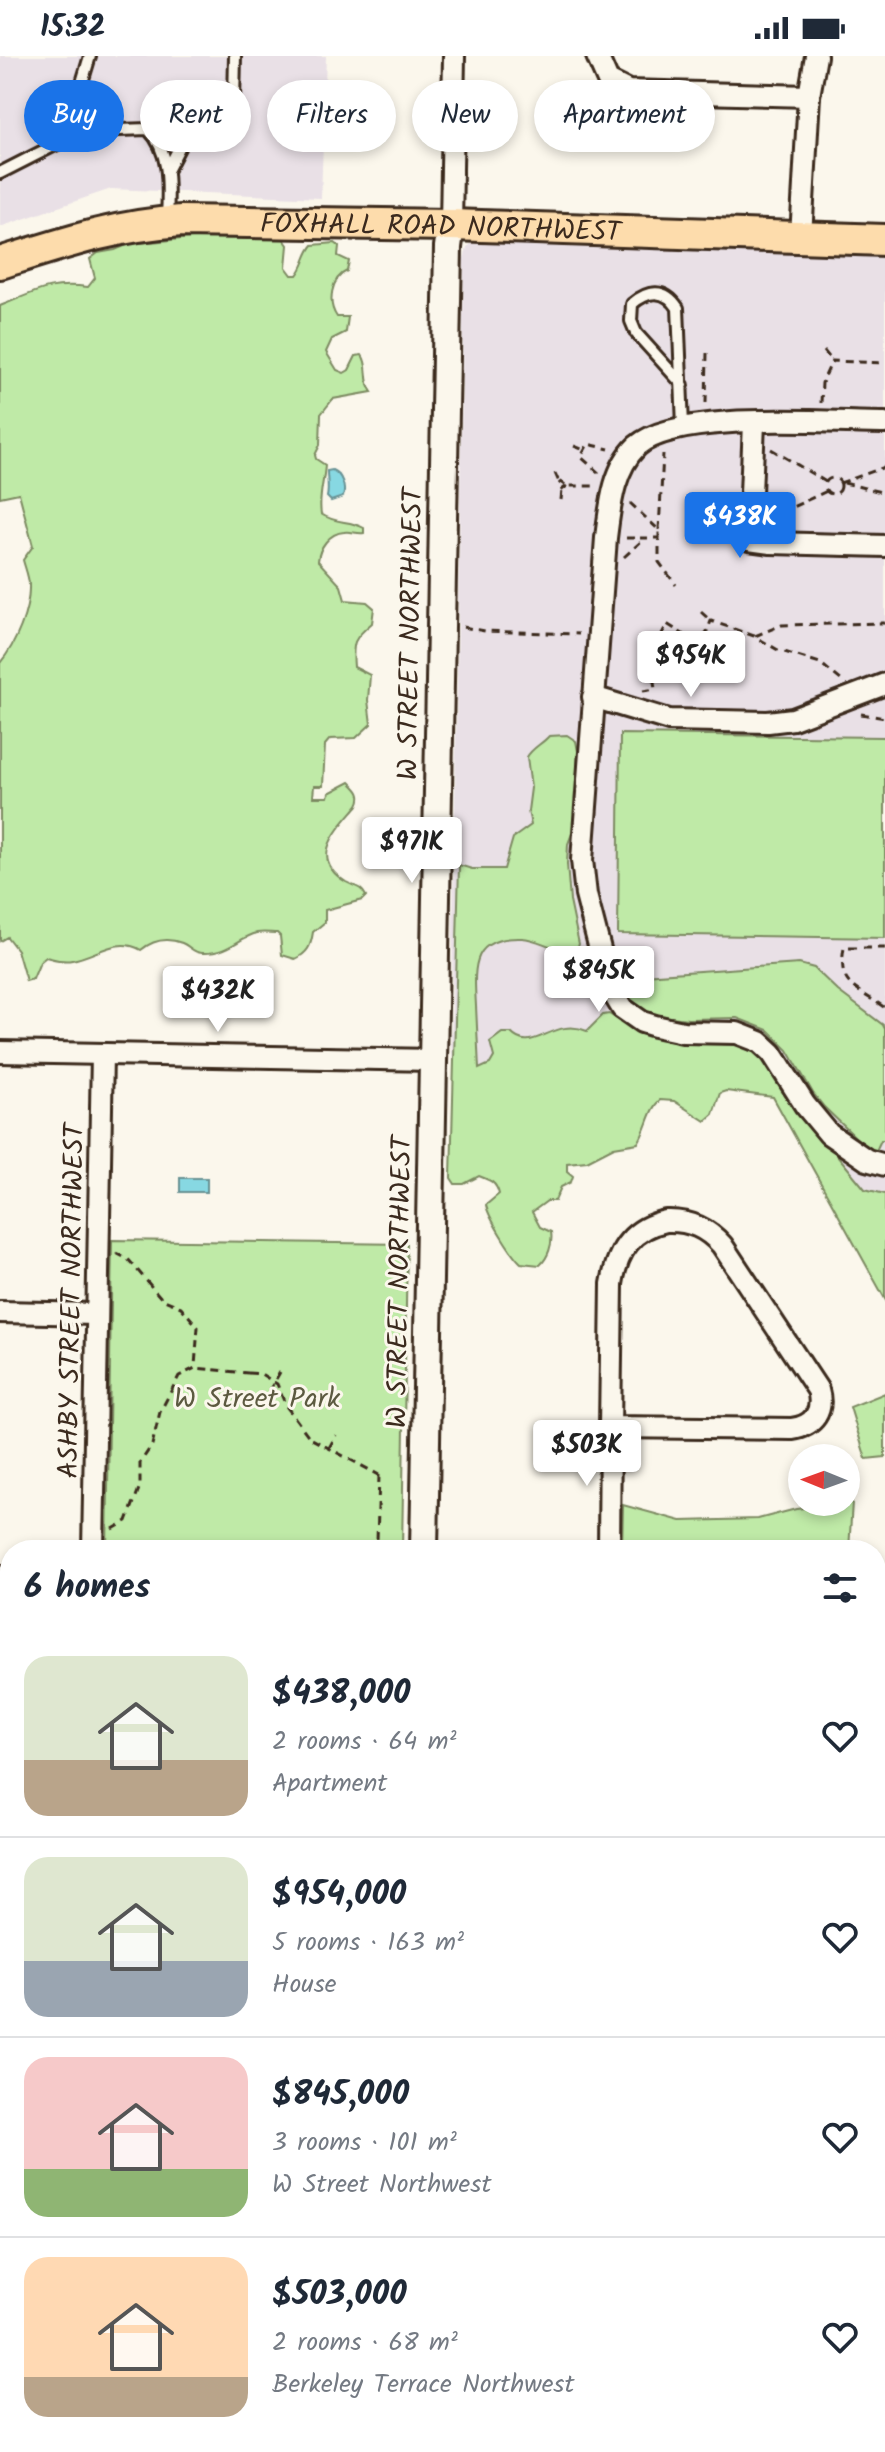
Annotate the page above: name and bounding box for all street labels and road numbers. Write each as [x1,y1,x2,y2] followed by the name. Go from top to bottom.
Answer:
[260,202,624,256] street label: FOXHALL ROAD NORTHWEST
[386,485,437,781] street label: W STREET NORTHWEST
[47,1121,98,1479] street label: ASHBY STREET NORTHWEST
[375,1133,426,1429] street label: W STREET NORTHWEST

